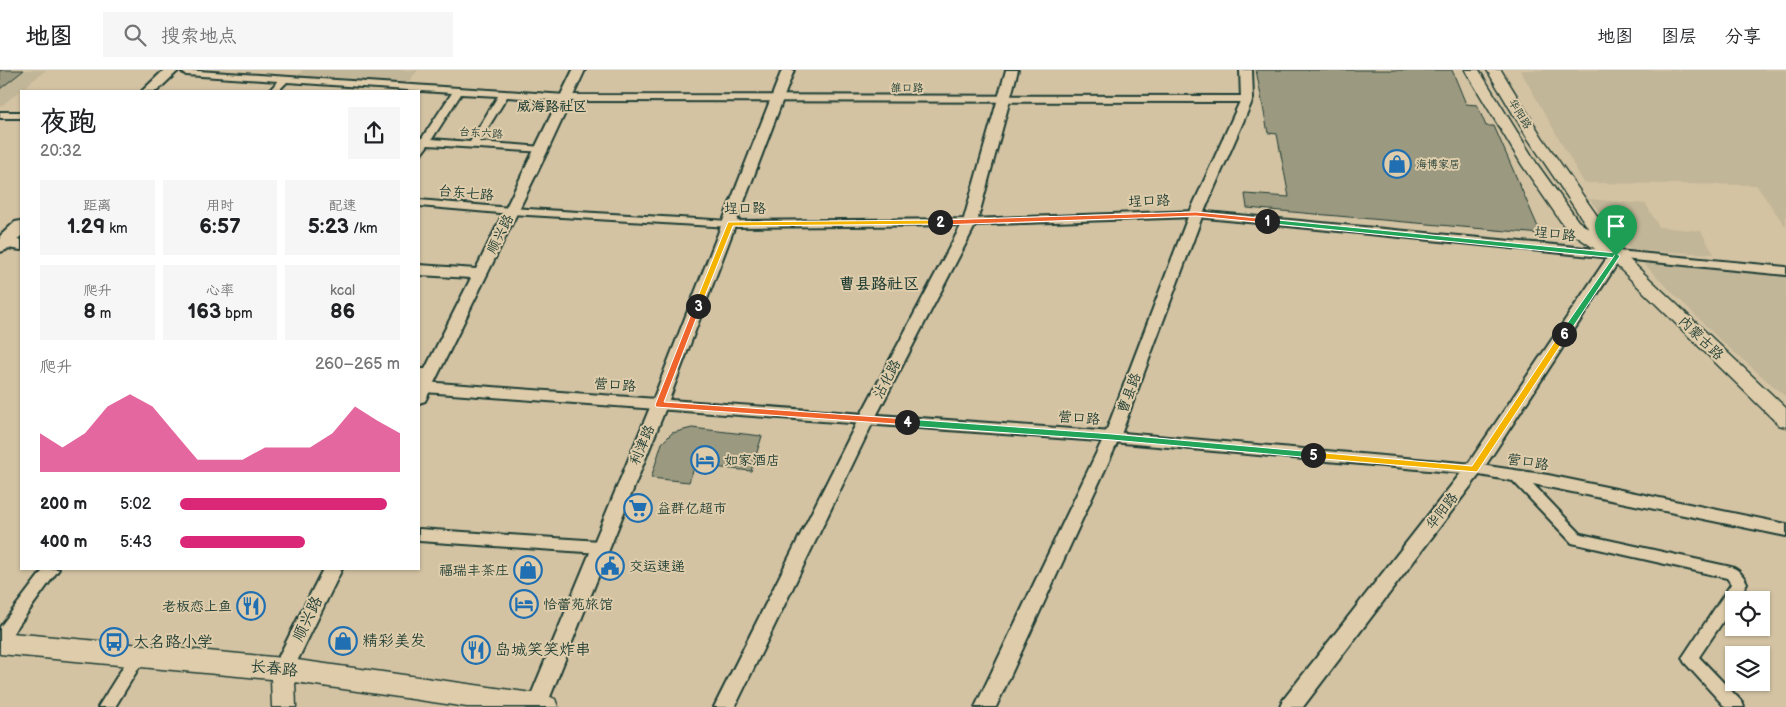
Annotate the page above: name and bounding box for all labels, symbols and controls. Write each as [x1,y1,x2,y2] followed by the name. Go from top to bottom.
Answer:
[103,12,453,57] search box
[121,21,149,49] icon: search
[25,22,73,51] text: 地图
[161,25,237,48] text: 搜索地点
[1597,26,1633,47] text: 地图
[1661,26,1697,47] text: 图层
[1725,26,1761,47] text: 分享
[890,81,924,95] street label: 雒口路
[1506,97,1534,131] street label: 华阳路
[517,98,587,115] district label: 威海路社区
[40,106,96,139] text: 夜跑
[348,107,400,159] button: share
[459,125,503,141] street label: 台东六路
[40,142,81,161] text: 20:32
[1382,149,1412,179] shop icon: 海博家居
[1416,158,1460,171] place label: 海博家居
[437,182,495,204] street label: 台东七路
[1128,192,1170,210] street label: 埕口路
[83,197,111,214] text: 距离
[206,197,234,214] text: 用时
[329,197,357,214] text: 配速
[724,200,766,217] street label: 埕口路
[1595,205,1637,256] pin
[1254,208,1280,234] pin: 1
[928,210,952,234] pin: 2
[483,211,517,257] street label: 顺兴路
[1602,212,1630,240] icon: arrive
[1265,213,1270,230] text: 1
[67,214,105,239] text: 1.29
[199,214,241,239] text: 6:57
[308,214,349,239] text: 5:23
[936,214,945,231] text: 2
[105,220,128,237] text: km
[349,220,378,237] text: /km
[1533,223,1577,245] street label: 埕口路
[839,275,919,294] district label: 曹县路社区
[83,282,111,299] text: 爬升
[206,282,234,299] text: 心率
[330,282,355,299] text: kcal
[686,294,710,318] pin: 3
[694,298,703,315] text: 3
[83,299,96,324] text: 8
[187,299,221,324] text: 163
[330,299,355,324] text: 86
[96,305,111,322] text: m
[221,305,253,322] text: bpm
[1675,312,1727,364] street label: 内蒙古路
[1552,322,1576,346] pin: 6
[1560,326,1569,343] text: 6
[315,355,400,374] text: 260–265 m
[870,356,904,402] street label: 沾化路
[40,358,72,377] text: 爬升
[1114,370,1144,416] street label: 曹县路
[593,375,637,395] street label: 营口路
[1057,408,1101,428] street label: 营口路
[894,410,920,434] pin: 4
[903,414,912,431] text: 4
[626,422,658,468] street label: 利津路
[1300,442,1326,468] pin: 5
[690,445,720,475] hotel icon: 如家酒店
[1309,447,1318,464] text: 5
[1506,450,1550,474] street label: 营口路
[724,452,780,469] place label: 如家酒店
[1422,489,1462,533] street label: 华阳路
[623,493,653,523] supermarket icon: 益群亿超市
[40,495,87,514] text: 200 m
[120,495,151,514] text: 5:02
[657,500,727,517] place label: 益群亿超市
[40,533,87,552] text: 400 m
[120,533,152,552] text: 5:43
[595,551,625,581] public building icon: 交运速递
[513,555,543,585] shop icon: 福瑞丰茶庄
[629,558,685,575] place label: 交运速递
[439,562,509,579] place label: 福瑞丰茶庄
[509,589,539,619] hotel icon: 恰蕾苑旅馆
[236,591,266,621] restaurant icon: 老板恋上鱼
[1725,591,1770,691] map controls
[1725,591,1770,636] button: locate
[289,593,327,645] street label: 顺兴路
[543,596,613,613] place label: 恰蕾苑旅馆
[162,598,232,615] place label: 老板恋上鱼
[328,626,358,656] shop icon: 精彩美发
[99,627,129,657] bus stop icon: 大名路小学
[362,632,426,651] place label: 精彩美发
[133,633,213,652] place label: 大名路小学
[461,635,491,665] restaurant icon: 岛城笑笑炸串
[495,641,591,660] place label: 岛城笑笑炸串
[1725,646,1770,691] button: layers
[249,657,299,681] street label: 长春路

